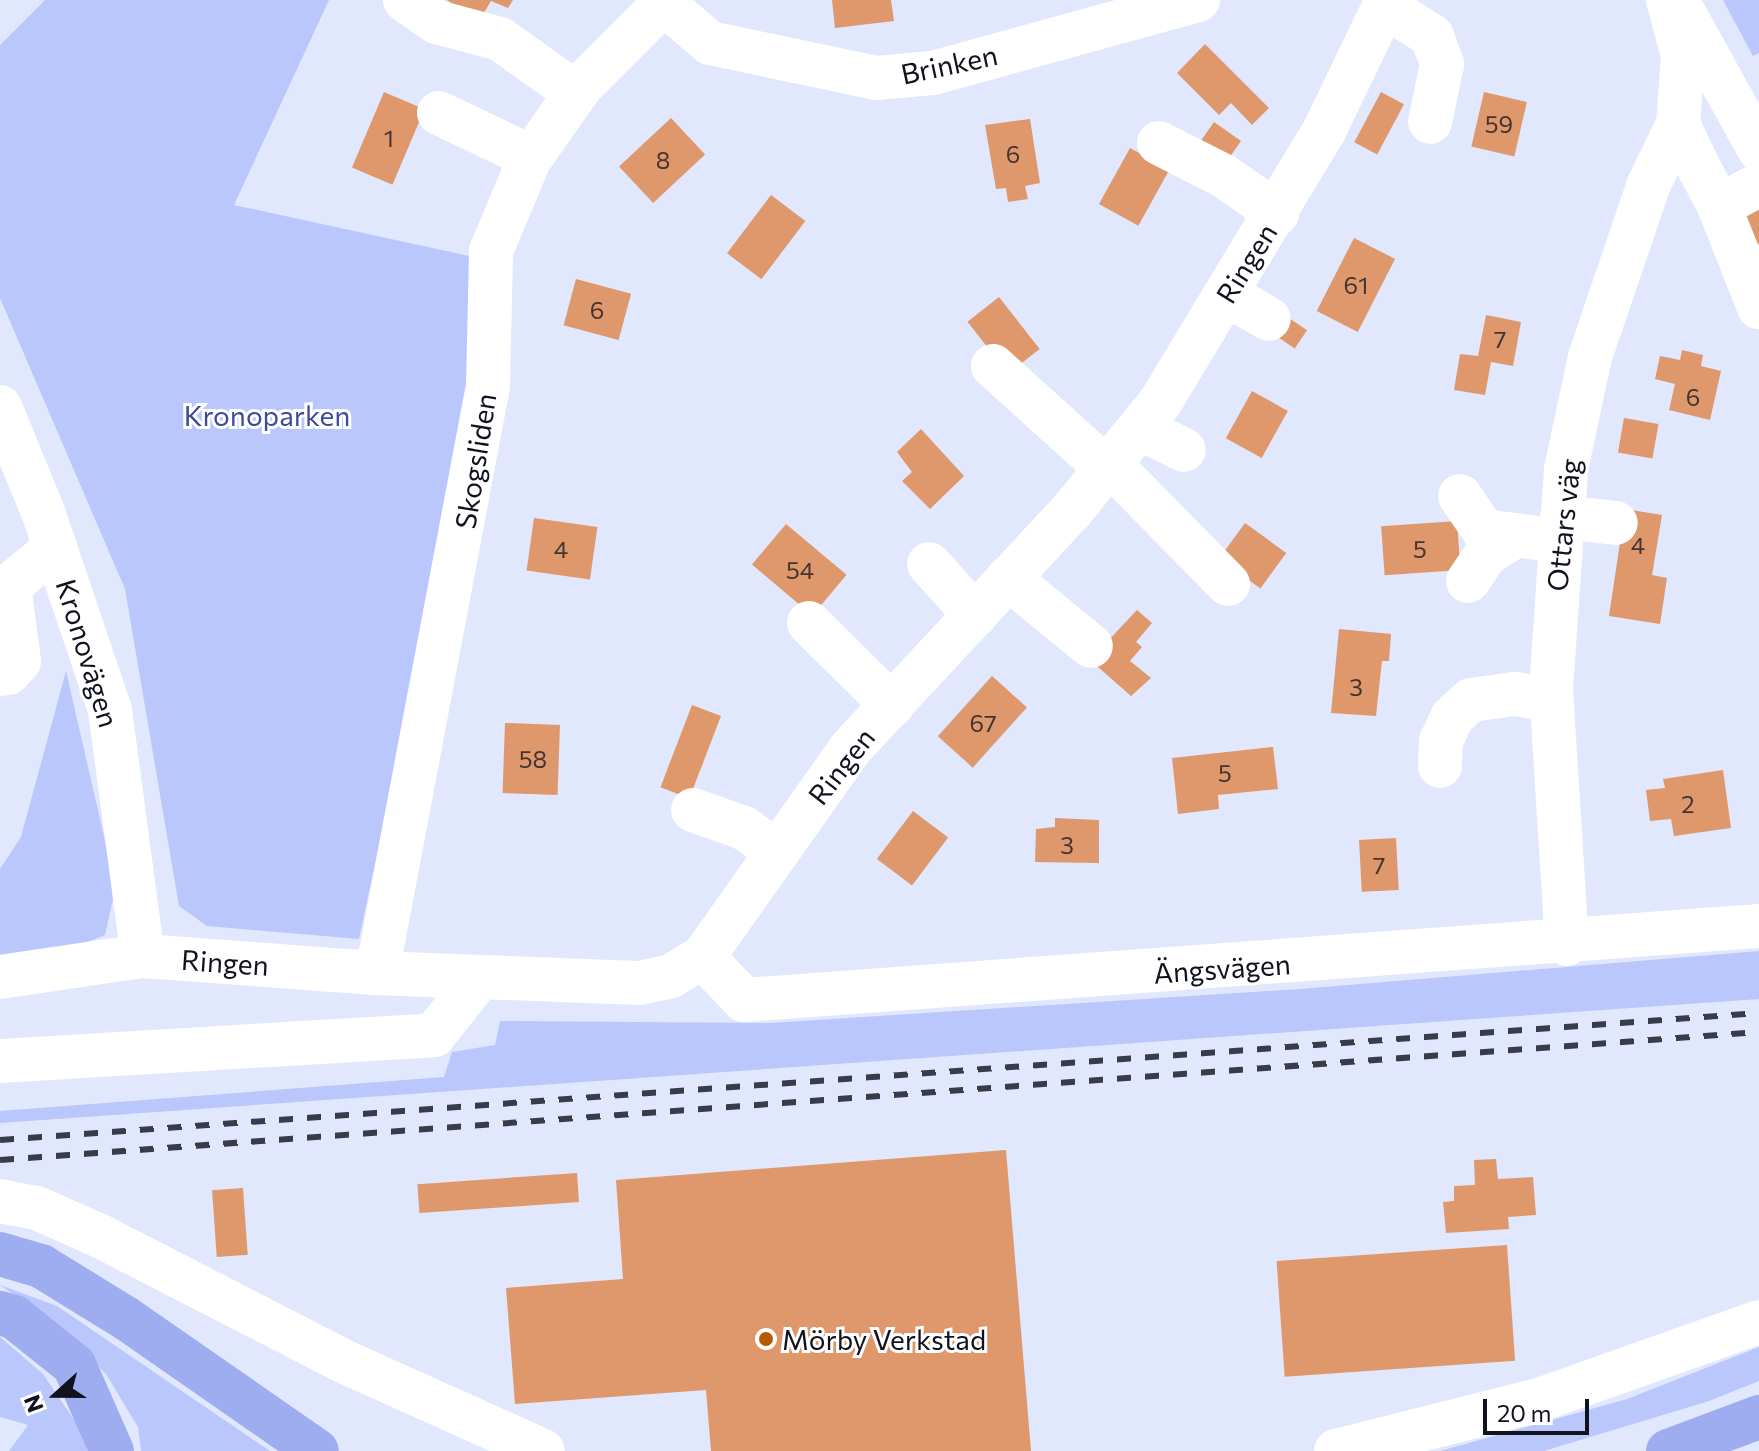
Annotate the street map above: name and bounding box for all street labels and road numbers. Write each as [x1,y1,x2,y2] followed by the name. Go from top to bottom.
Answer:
[898,37,1000,91] street label: Brinken
[1209,217,1283,309] street label: Ringen
[448,391,502,531] street label: Skogsliden
[1539,457,1587,593] street label: Ottars väg
[50,575,126,731] street label: Kronovägen
[801,721,881,811] street label: Ringen
[180,942,270,982] street label: Ringen
[1152,946,1292,990] street label: Ängsvägen

